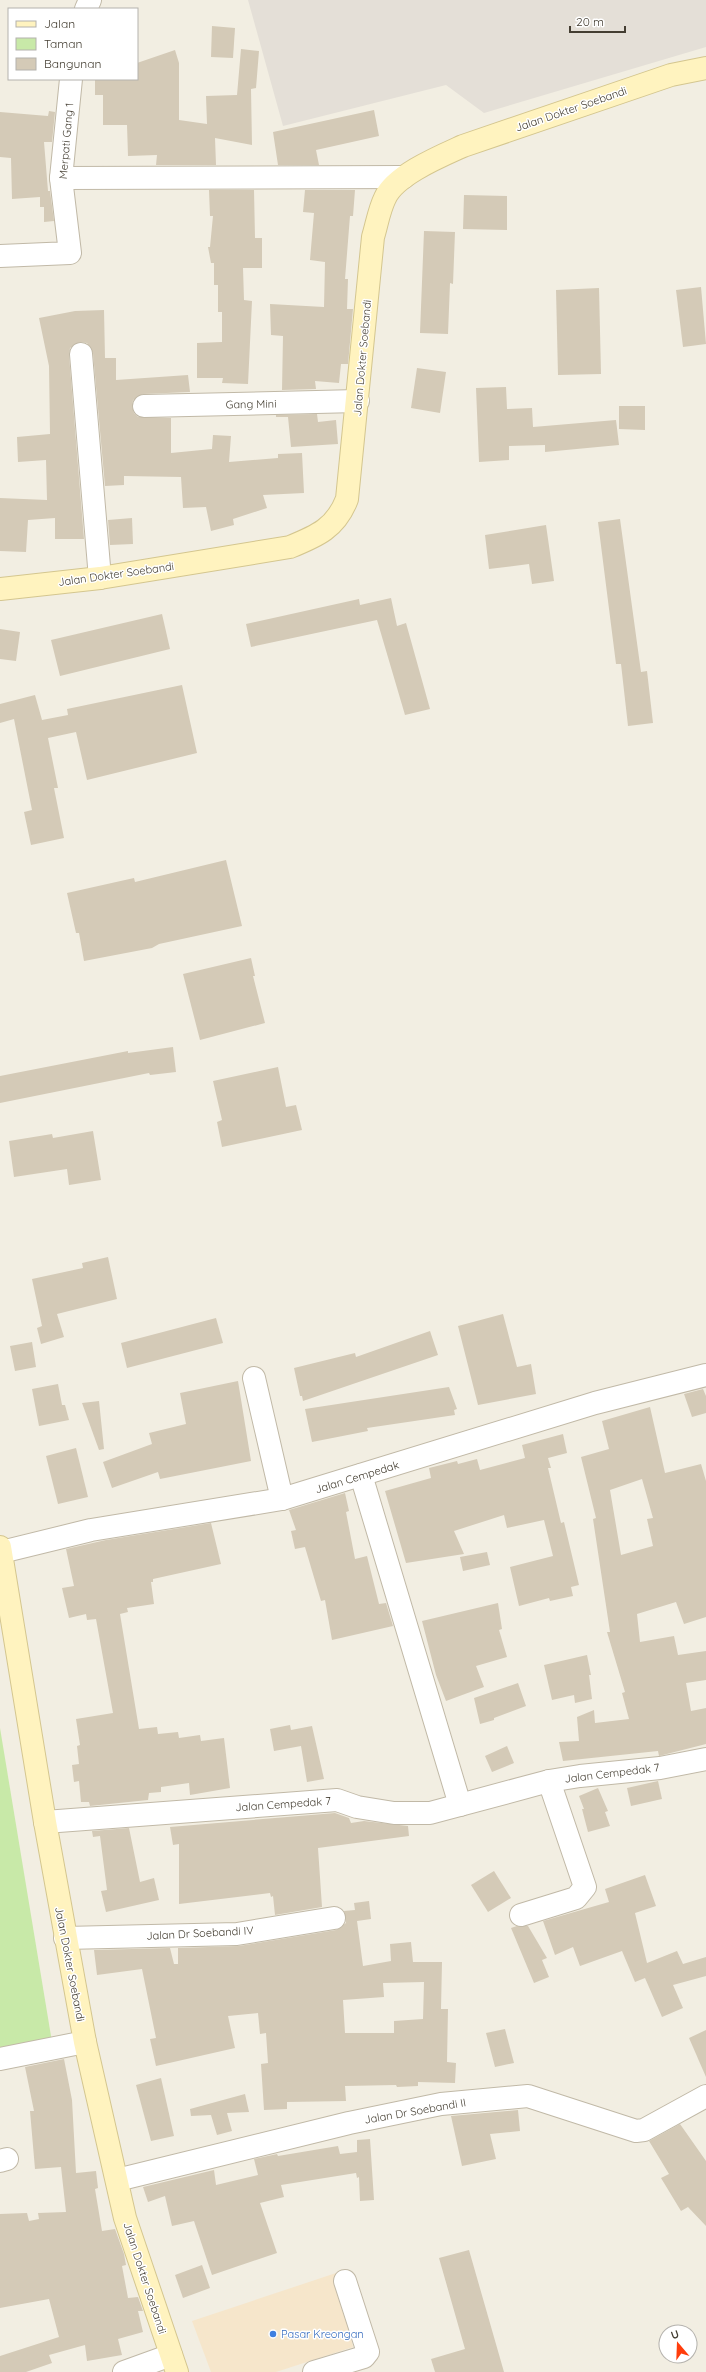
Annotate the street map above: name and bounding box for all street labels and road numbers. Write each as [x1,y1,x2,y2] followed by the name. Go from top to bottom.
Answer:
[513,83,629,135] street label: Jalan Dokter Soebandi
[56,102,76,180] street label: Merpati Gang 1
[350,299,374,417] street label: Jalan Dokter Soebandi
[225,397,277,411] street label: Gang Mini
[57,559,175,589] street label: Jalan Dokter Soebandi
[313,1458,401,1496] street label: Jalan Cempedak
[564,1760,661,1786] street label: Jalan Cempedak 7
[235,1794,332,1814] street label: Jalan Cempedak 7
[52,1905,88,2023] street label: Jalan Dokter Soebandi
[146,1923,254,1943] street label: Jalan Dr Soebandi IV
[363,2095,467,2127] street label: Jalan Dr Soebandi II
[120,2220,170,2336] street label: Jalan Dokter Soebandi

